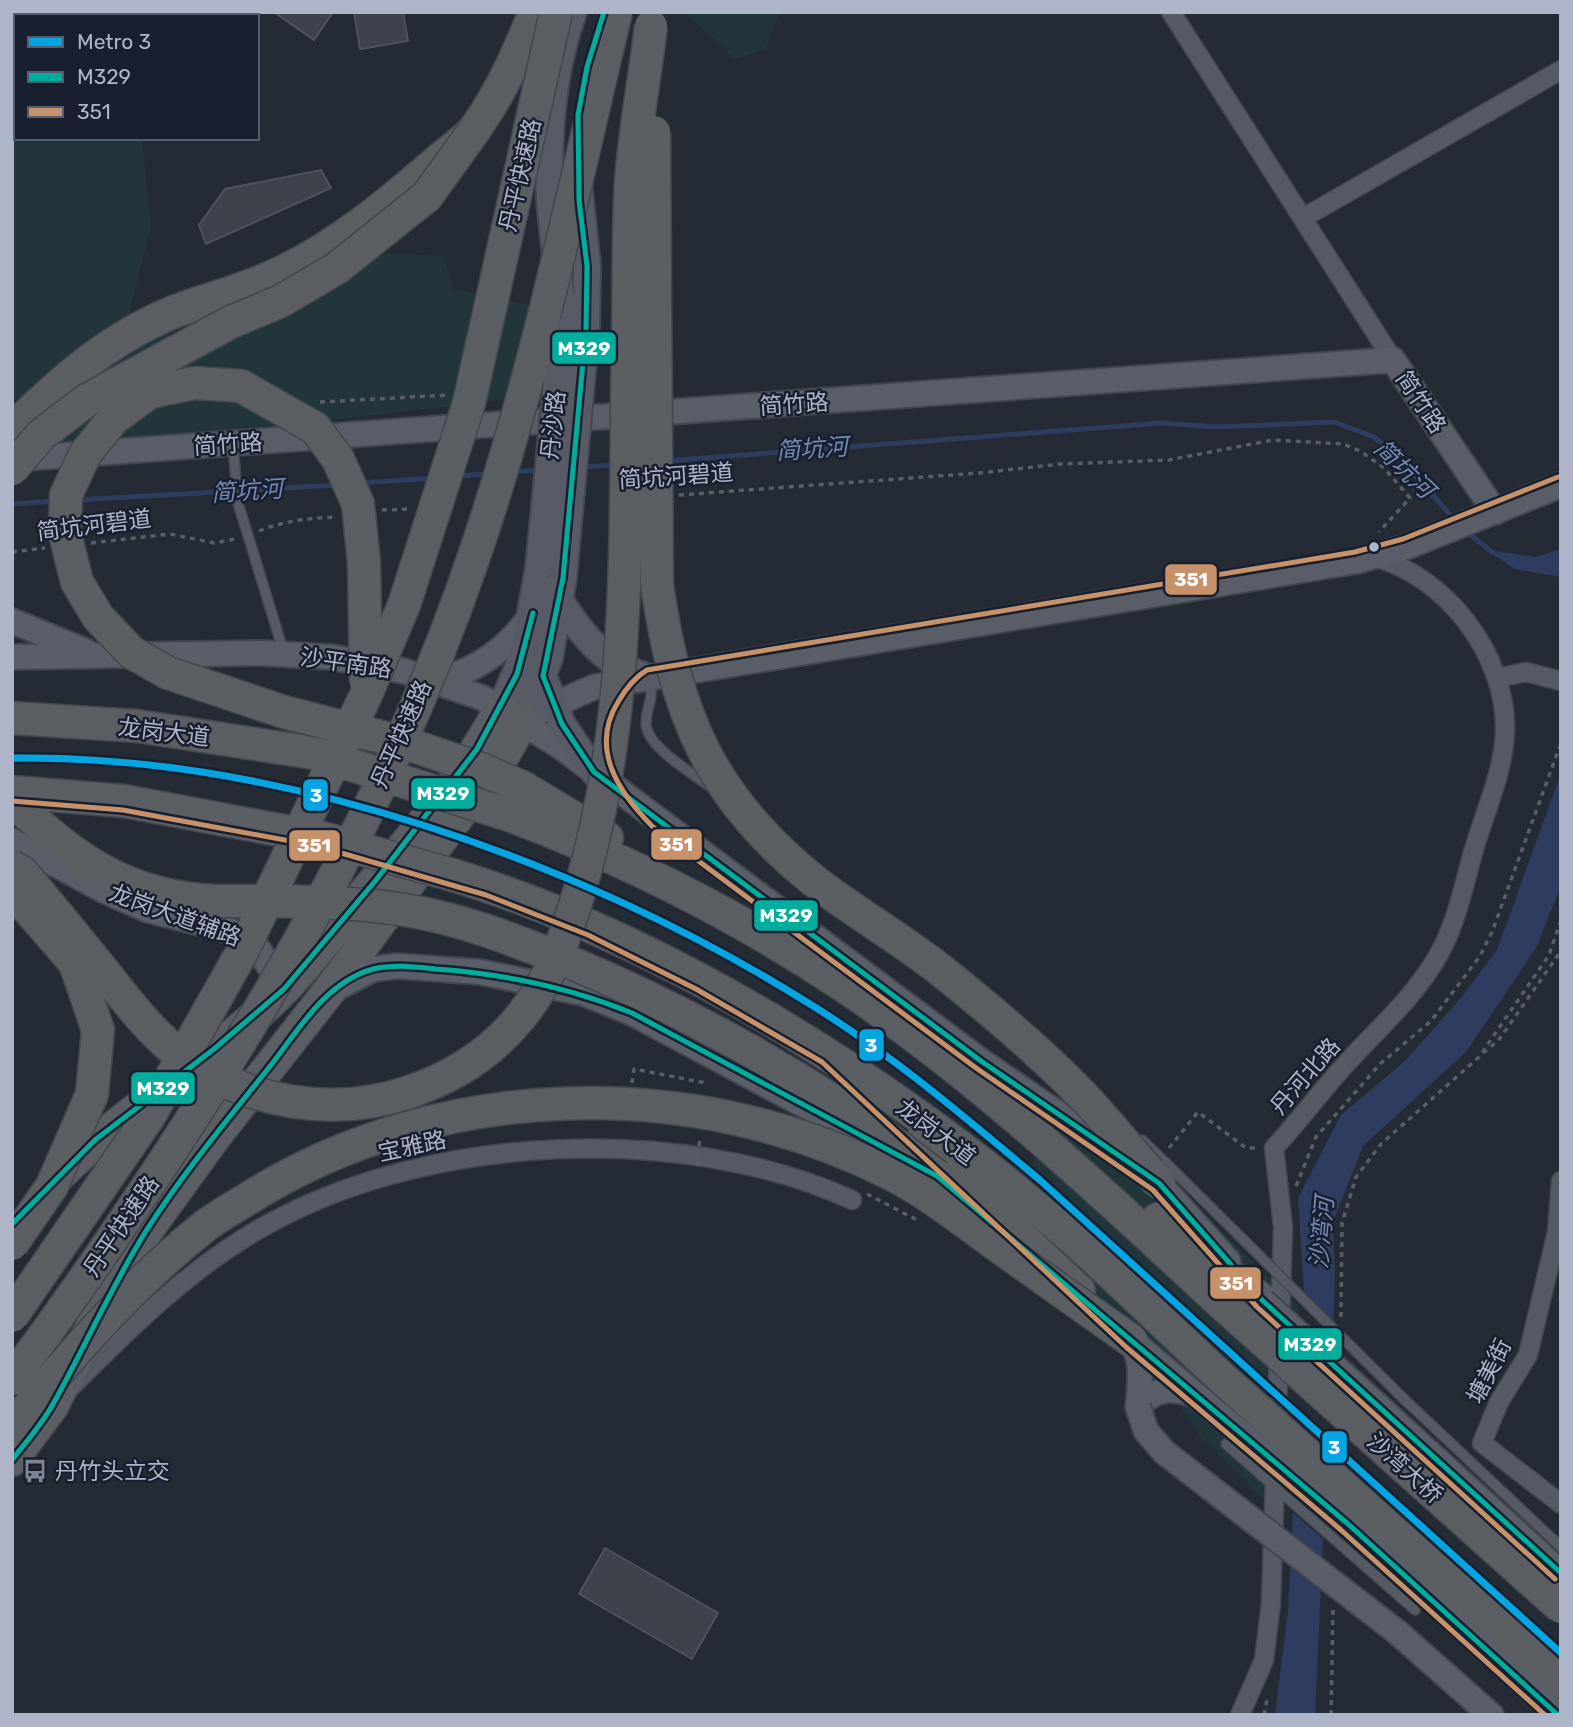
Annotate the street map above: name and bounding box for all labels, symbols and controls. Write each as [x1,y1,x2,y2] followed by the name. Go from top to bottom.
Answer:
[14,14,259,140] legend
[77,29,151,54] text: Metro 3
[77,64,131,89] text: M329
[77,99,111,124] text: 351
[493,116,547,234] street label: 丹平快速路
[551,331,617,365] line badge: M329
[558,337,610,360] text: M329
[1390,366,1452,438] street label: 简竹路
[759,388,829,420] street label: 简竹路
[535,389,571,461] street label: 丹沙路
[193,428,263,460] street label: 简竹路
[775,432,853,465] water label: 简坑河
[1368,434,1442,507] water label: 简坑河
[618,458,734,494] street label: 简坑河碧道
[210,474,288,507] water label: 简坑河
[35,504,153,546] street label: 简坑河碧道
[1367,540,1381,554] unlabelled marker
[1164,563,1218,596] line badge: 351
[1174,568,1208,591] text: 351
[298,643,394,683] street label: 沙平南路
[365,676,437,792] street label: 丹平快速路
[117,712,211,752] street label: 龙岗大道
[410,777,476,810] line badge: M329
[302,778,329,812] line badge: 3
[417,782,469,805] text: M329
[310,784,322,807] text: 3
[650,828,703,861] line badge: 351
[288,829,341,862] line badge: 351
[659,833,693,856] text: 351
[297,834,331,857] text: 351
[105,878,245,952] street label: 龙岗大道辅路
[753,899,819,932] line badge: M329
[760,904,812,927] text: M329
[858,1028,885,1062] line badge: 3
[1264,1032,1346,1120] street label: 丹河北路
[865,1034,877,1057] text: 3
[130,1071,196,1105] line badge: M329
[137,1077,189,1100] text: M329
[891,1093,981,1171] street label: 龙岗大道
[375,1125,449,1167] street label: 宝雅路
[77,1171,165,1281] street label: 丹平快速路
[1305,1192,1339,1270] water label: 沙湾河
[1209,1266,1262,1300] line badge: 351
[1219,1272,1253,1295] text: 351
[1277,1327,1343,1361] line badge: M329
[1284,1333,1336,1356] text: M329
[1461,1334,1517,1408] street label: 塘美街
[1361,1427,1449,1509] street label: 沙湾大桥
[1321,1430,1348,1464] line badge: 3
[1328,1436,1340,1459] text: 3
[21,1457,49,1485] bus stop icon: 丹竹头立交
[55,1457,170,1485] place label: 丹竹头立交

